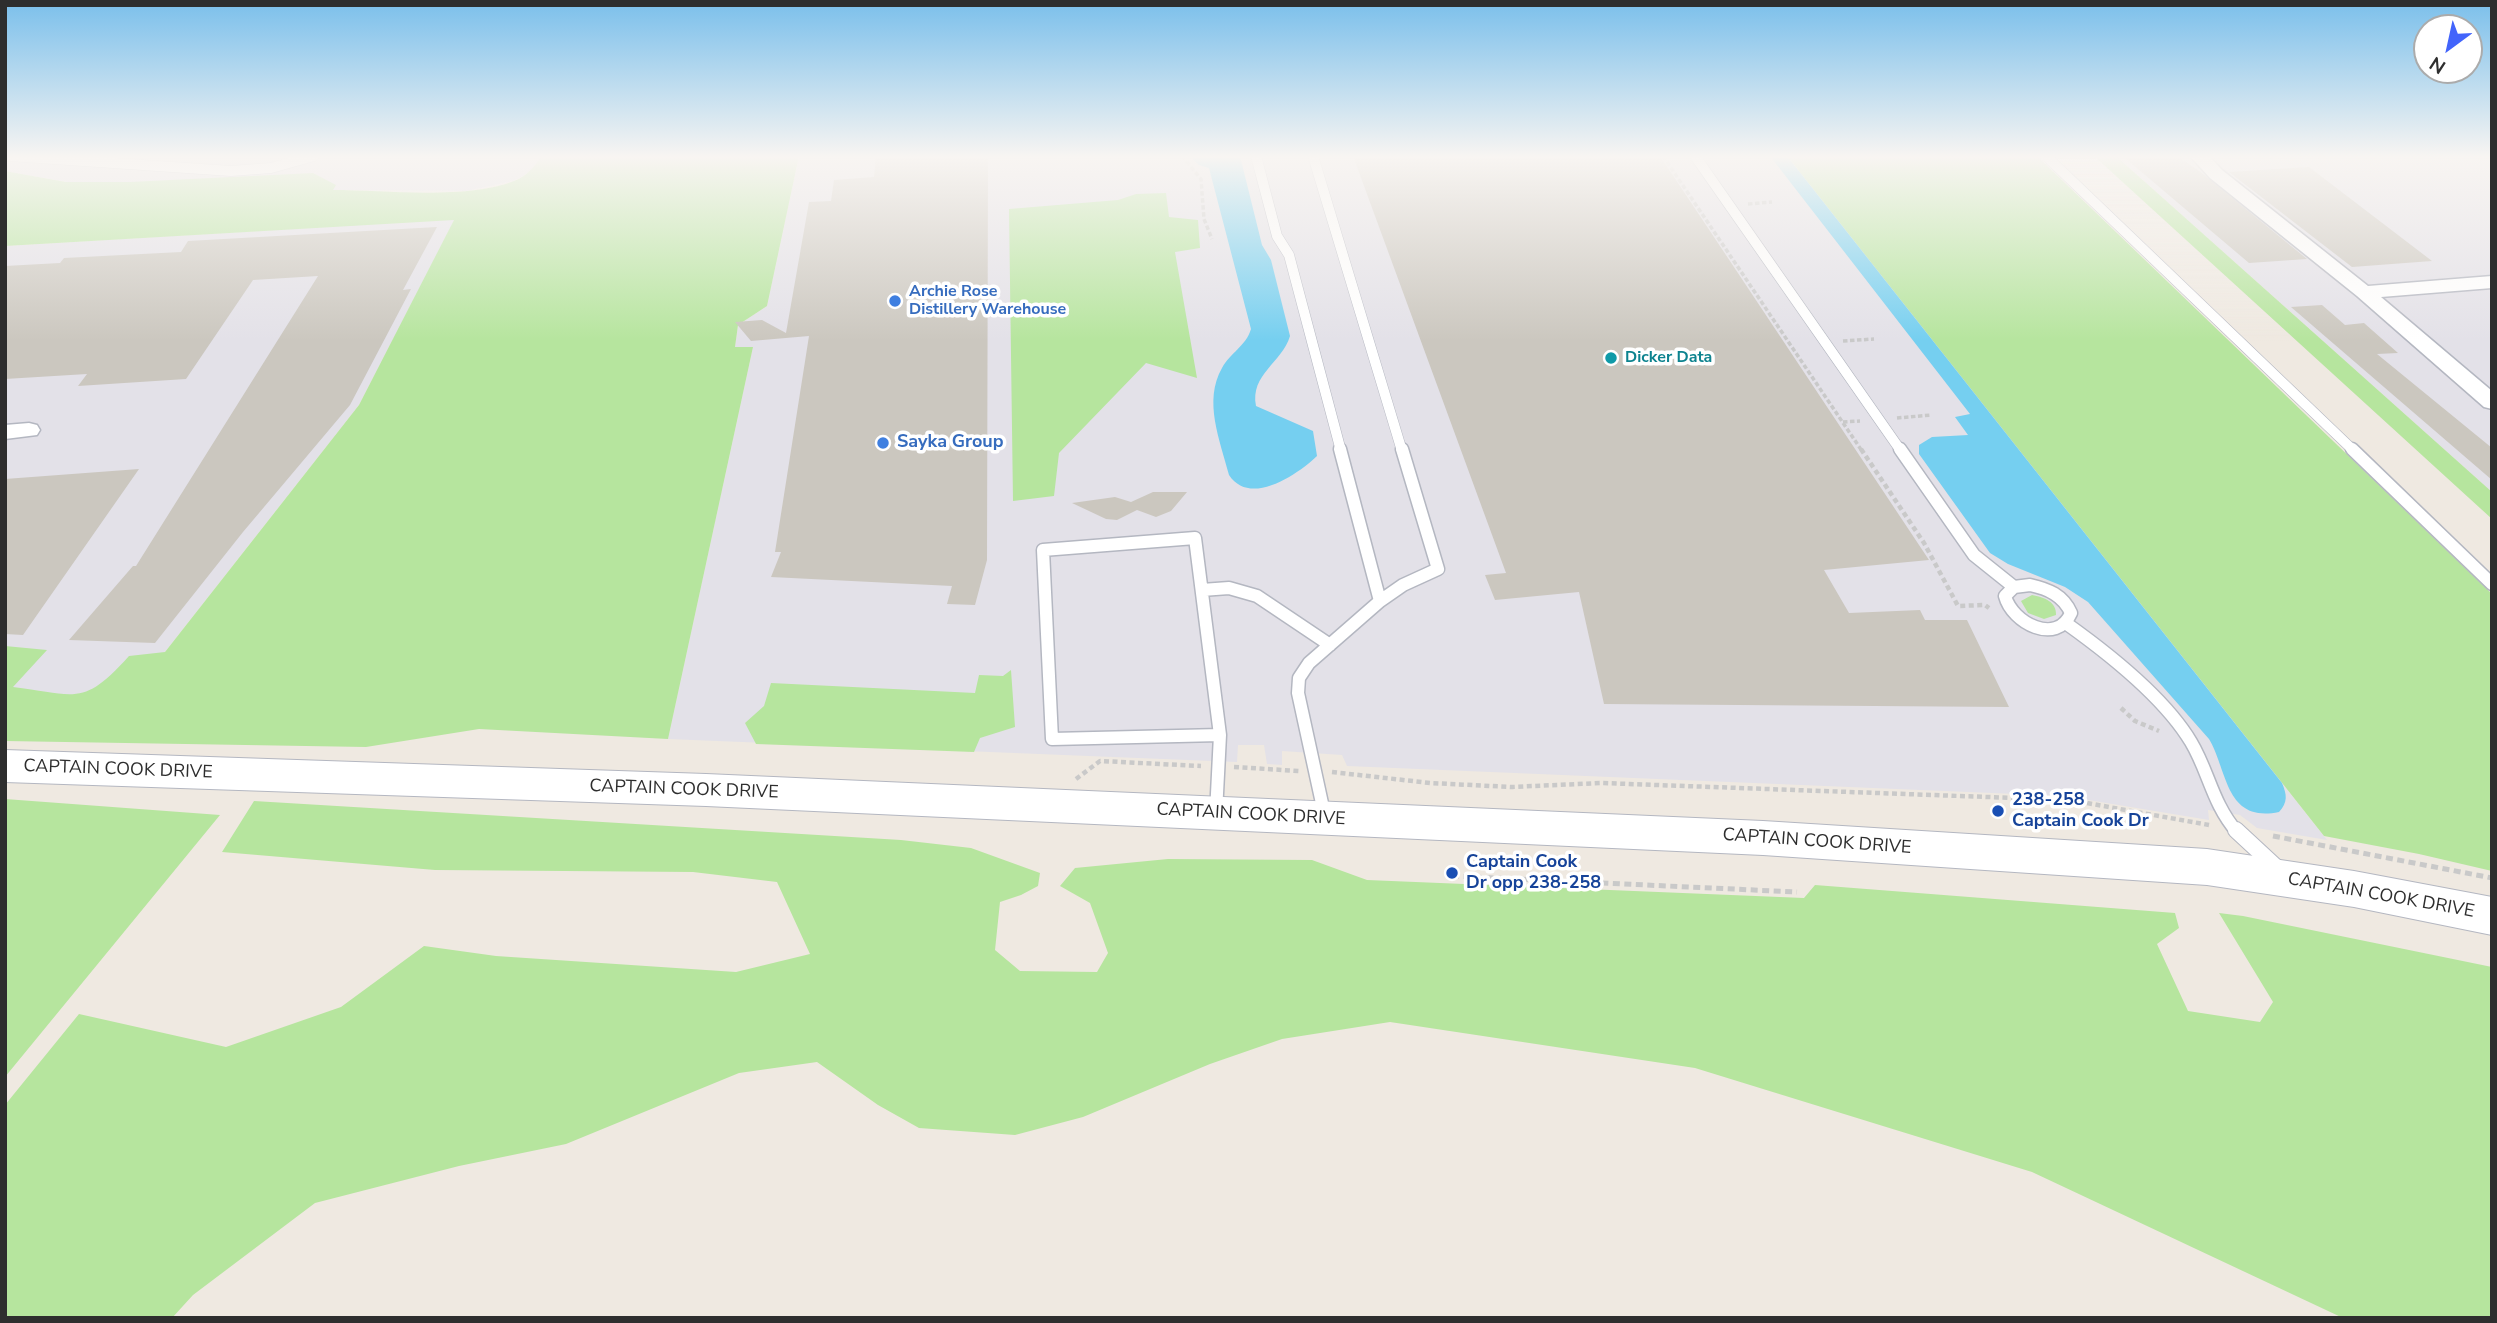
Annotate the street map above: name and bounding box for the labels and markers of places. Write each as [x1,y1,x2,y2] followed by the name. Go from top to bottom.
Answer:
[909,282,1066,320] place label: Archie Rose Distillery Warehouse
[887,293,903,309] marker: Archie Rose Distillery Warehouse
[1625,348,1712,368] place label: Dicker Data
[1603,350,1619,366] marker: Dicker Data
[897,432,1004,454] place label: Sayka Group
[875,435,891,451] marker: Sayka Group
[2012,790,2149,832] place label: 238-258 Captain Cook Dr
[1990,803,2006,819] marker: 238-258 Captain Cook Dr
[1466,852,1601,894] place label: Captain Cook Dr opp 238-258
[1444,865,1460,881] marker: Captain Cook Dr opp 238-258

